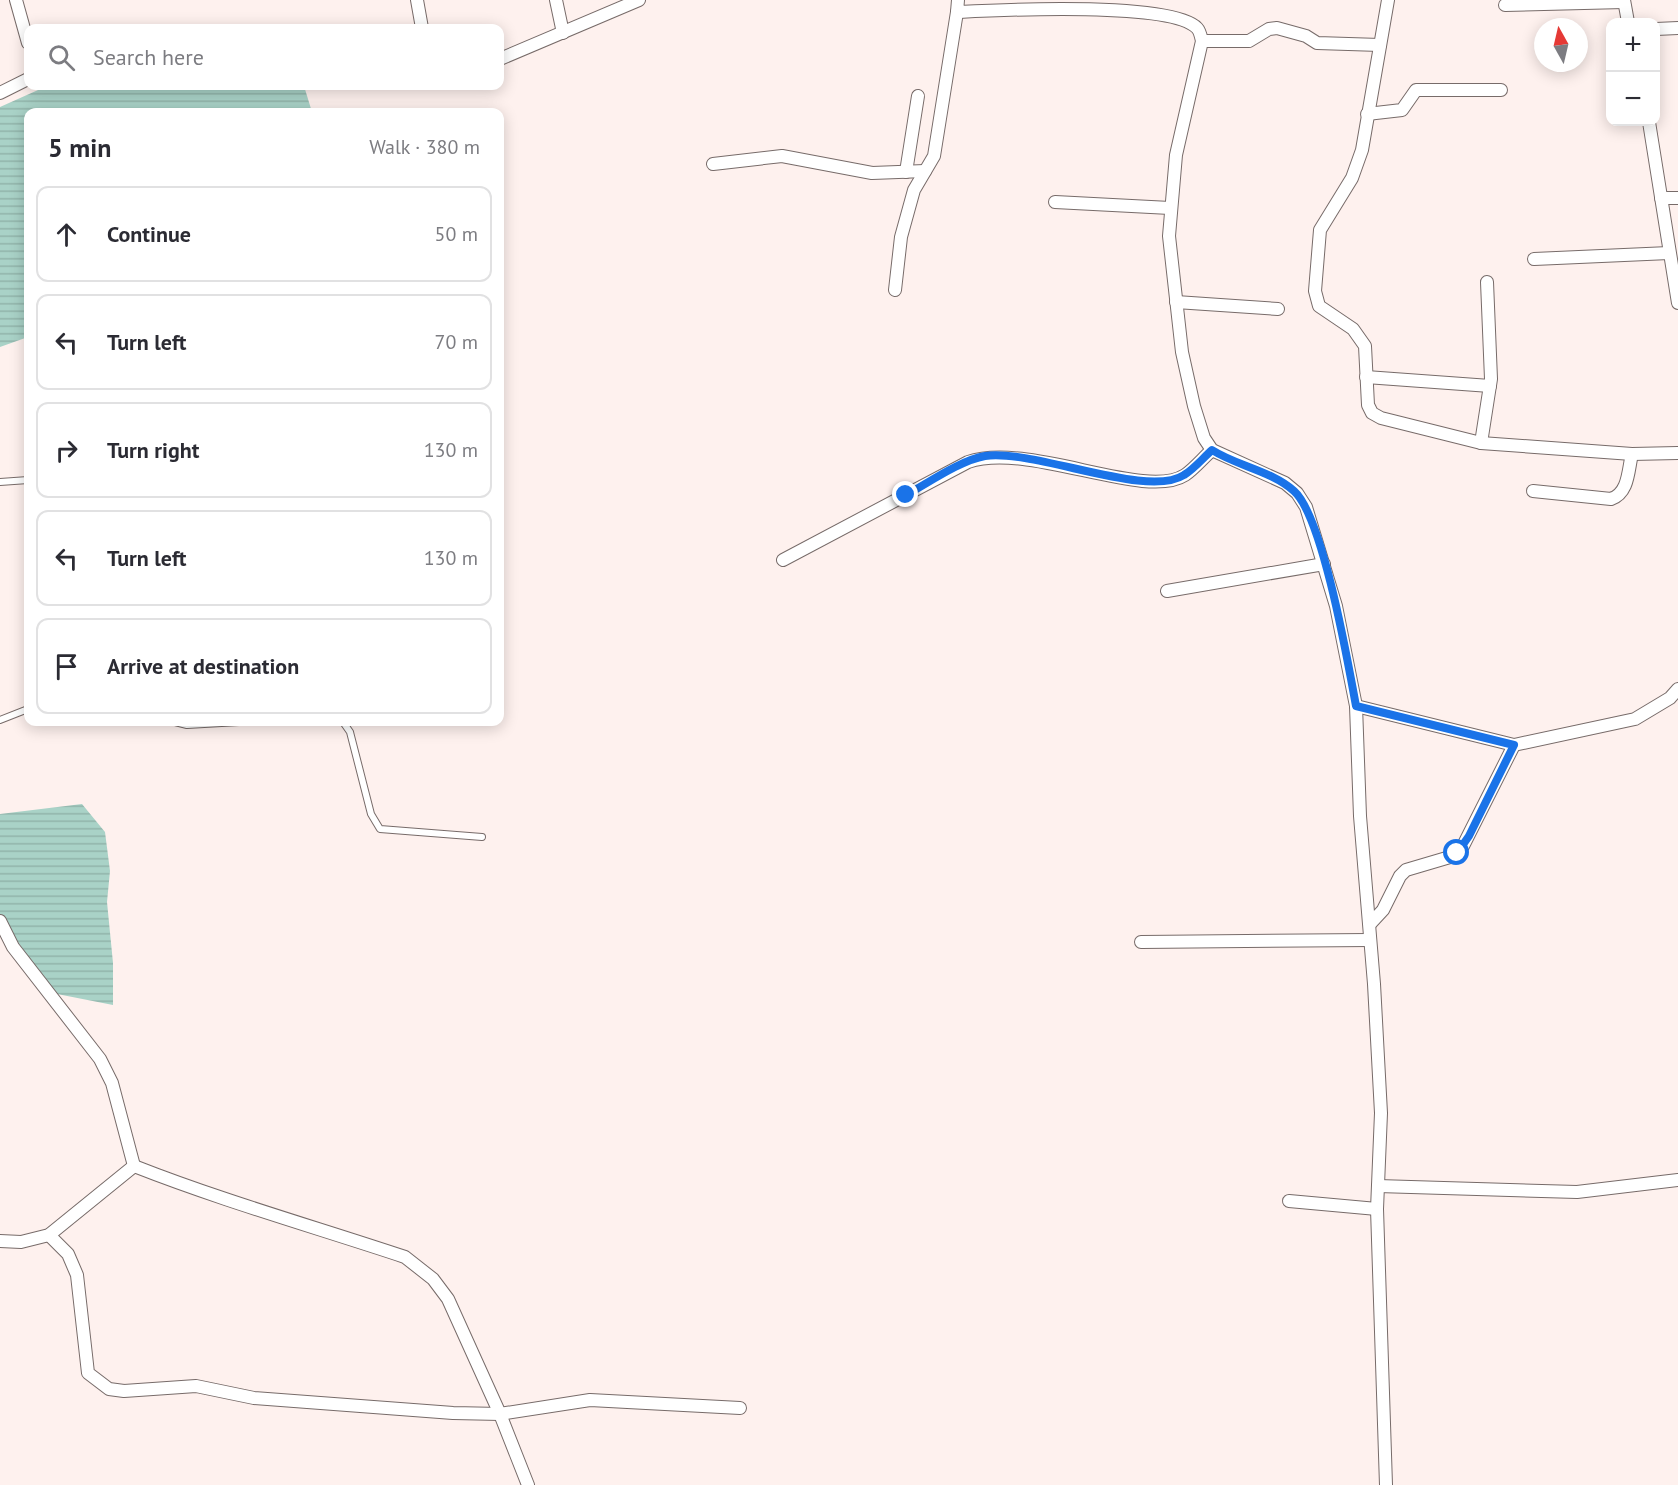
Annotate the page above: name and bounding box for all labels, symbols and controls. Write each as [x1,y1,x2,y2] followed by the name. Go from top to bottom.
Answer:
[1534,18,1588,72] north arrow
[1606,18,1660,126] map controls
[1606,18,1660,72] button: +
[24,24,504,90] search box
[45,41,78,74] icon: search
[93,43,204,71] text: Search here
[1606,72,1660,126] button: −
[48,131,111,164] text: 5 min
[369,134,480,160] text: Walk · 380 m
[50,218,83,251] icon: ahead
[107,220,191,248] text: Continue
[435,221,478,247] text: 50 m
[50,326,83,359] icon: left
[107,328,187,356] text: Turn left
[435,329,478,355] text: 70 m
[50,434,83,467] icon: right
[107,436,199,464] text: Turn right
[424,437,478,463] text: 130 m
[892,481,918,507] route end
[50,542,83,575] icon: left
[107,544,187,572] text: Turn left
[424,545,478,571] text: 130 m
[50,650,83,683] icon: arrive
[107,652,299,680] text: Arrive at destination
[1443,839,1469,865] route start

